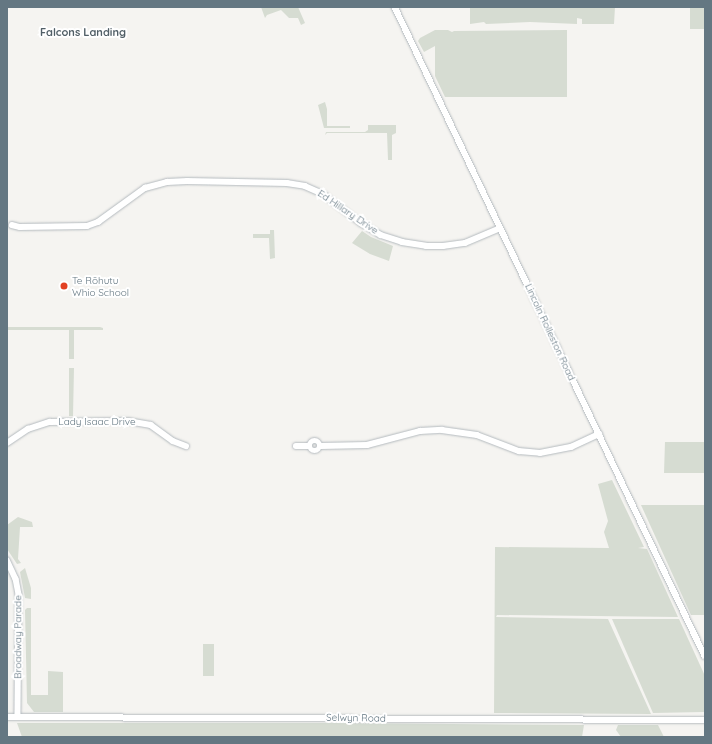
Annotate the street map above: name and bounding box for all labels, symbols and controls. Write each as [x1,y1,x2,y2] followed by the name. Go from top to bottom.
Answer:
[40,25,126,39] district label: Falcons Landing
[315,187,381,237] street label: Ed Hillary Drive
[72,274,129,298] place label: Te Rōhutu Whio School
[59,281,69,291] marker: Te Rōhutu Whio School
[522,282,578,382] street label: Lincoln Rolleston Road
[58,416,136,428] street label: Lady Isaac Drive
[12,595,24,679] street label: Broadway Parade
[326,711,386,725] street label: Selwyn Road

